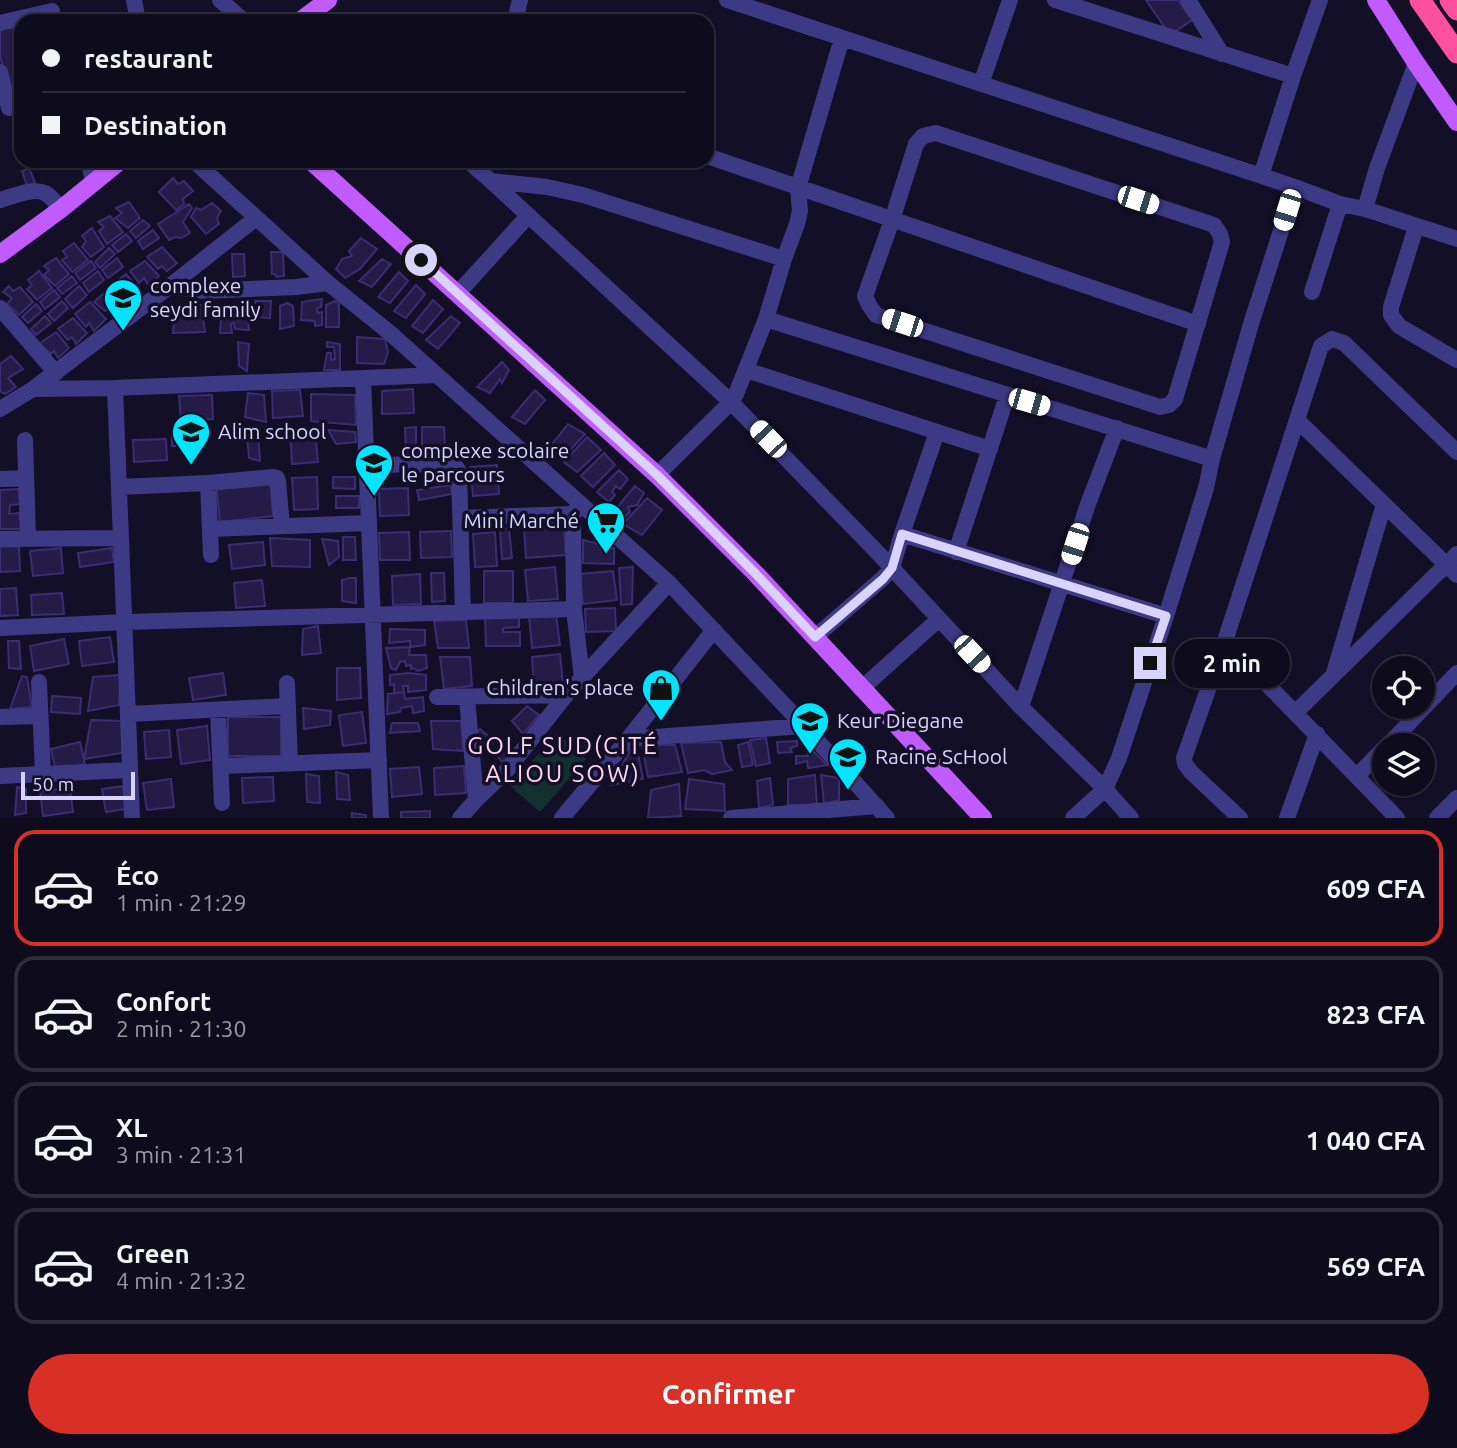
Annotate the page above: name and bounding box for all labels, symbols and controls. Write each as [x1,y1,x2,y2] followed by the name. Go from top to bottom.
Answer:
[84,44,213,73] text: restaurant
[84,111,227,140] text: Destination
[1115,184,1162,216] car
[1271,187,1304,233] car
[405,244,437,276] route start
[150,273,261,321] place label: complexe seydi family
[102,277,144,332] school or university icon: complexe seydi family
[879,307,926,339] car
[1006,386,1053,418] car
[170,411,212,466] school or university icon: Alim school
[746,417,791,461] car
[218,419,326,443] place label: Alim school
[401,438,569,486] place label: complexe scolaire le parcours
[353,442,395,497] school or university icon: complexe scolaire le parcours
[585,500,627,555] supermarket icon: Mini Marché
[463,508,579,532] place label: Mini Marché
[1059,521,1092,567] car
[950,631,995,677] car
[1174,638,1290,688] callout: 2 min
[1134,647,1166,679] route end
[1203,651,1261,676] text: 2 min
[1372,656,1435,796] map controls
[1372,656,1435,719] button: locate
[640,667,682,722] shop icon: Children's place
[486,675,634,699] place label: Children's place
[789,700,831,755] school or university icon: Keur Diegane
[837,708,964,732] place label: Keur Diegane
[467,731,659,787] district label: GOLF SUD(CITÉ ALIOU SOW)
[1372,733,1435,796] button: layers
[827,736,869,791] school or university icon: Racine ScHool
[875,744,1008,768] place label: Racine ScHool
[21,769,135,801] scale bar
[32,773,74,795] text: 50 m
[32,857,95,920] icon: car
[116,861,159,890] text: Éco
[1327,874,1425,903] text: 609 CFA
[116,890,247,915] text: 1 min · 21:29
[32,983,95,1046] icon: car
[116,987,211,1016] text: Confort
[1327,1000,1425,1029] text: 823 CFA
[116,1016,247,1041] text: 2 min · 21:30
[32,1109,95,1172] icon: car
[116,1113,147,1142] text: XL
[1306,1126,1425,1155] text: 1 040 CFA
[116,1142,247,1167] text: 3 min · 21:31
[32,1235,95,1298] icon: car
[116,1239,190,1268] text: Green
[1327,1252,1425,1281] text: 569 CFA
[116,1268,247,1293] text: 4 min · 21:32
[28,1354,1429,1434] button: Confirmer

